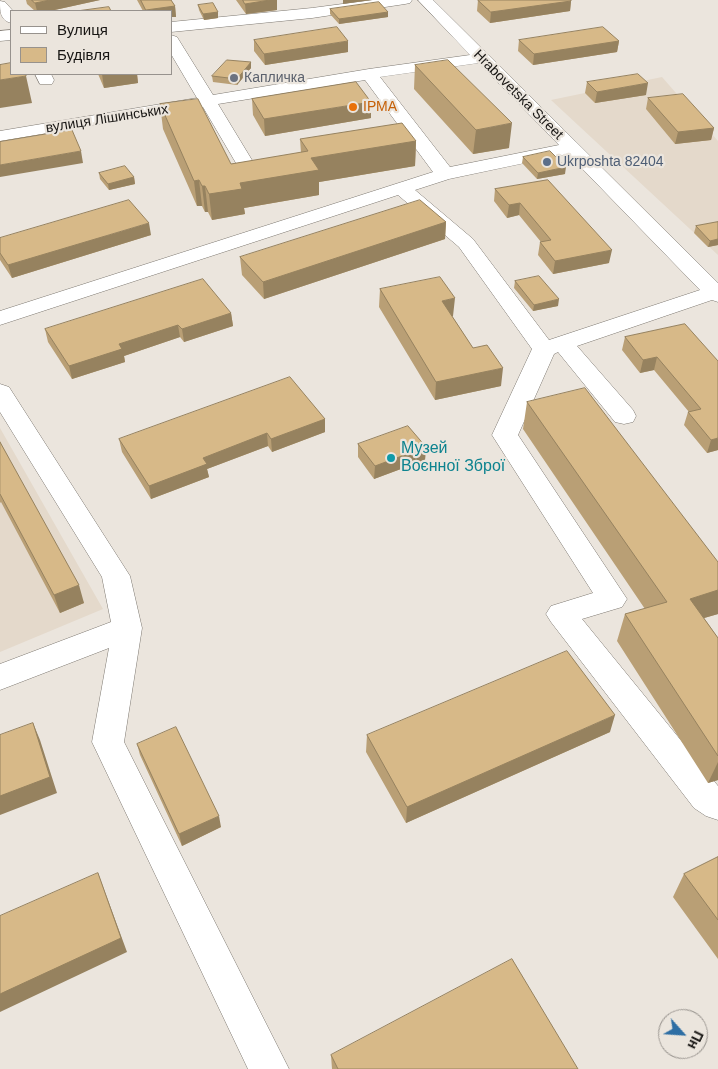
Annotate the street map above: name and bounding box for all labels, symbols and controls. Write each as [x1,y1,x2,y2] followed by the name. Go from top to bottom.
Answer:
[10,10,172,75] legend
[57,21,108,38] text: Вулиця
[57,46,110,63] text: Будівля
[470,47,566,143] street label: Hrabovetska Street
[244,70,305,86] place label: Капличка
[228,72,240,84] marker: Капличка
[363,99,397,115] place label: ІРМА
[45,101,169,137] street label: вулиця Лішинських
[347,101,359,113] marker: ІРМА
[557,154,664,170] place label: Ukrposhta 82404
[541,156,553,168] marker: Ukrposhta 82404
[401,439,505,477] place label: Музей Воєнної Зброї
[385,452,397,464] marker: Музей Воєнної Зброї
[658,1009,708,1059] north arrow
[684,1028,707,1052] text: Пн

